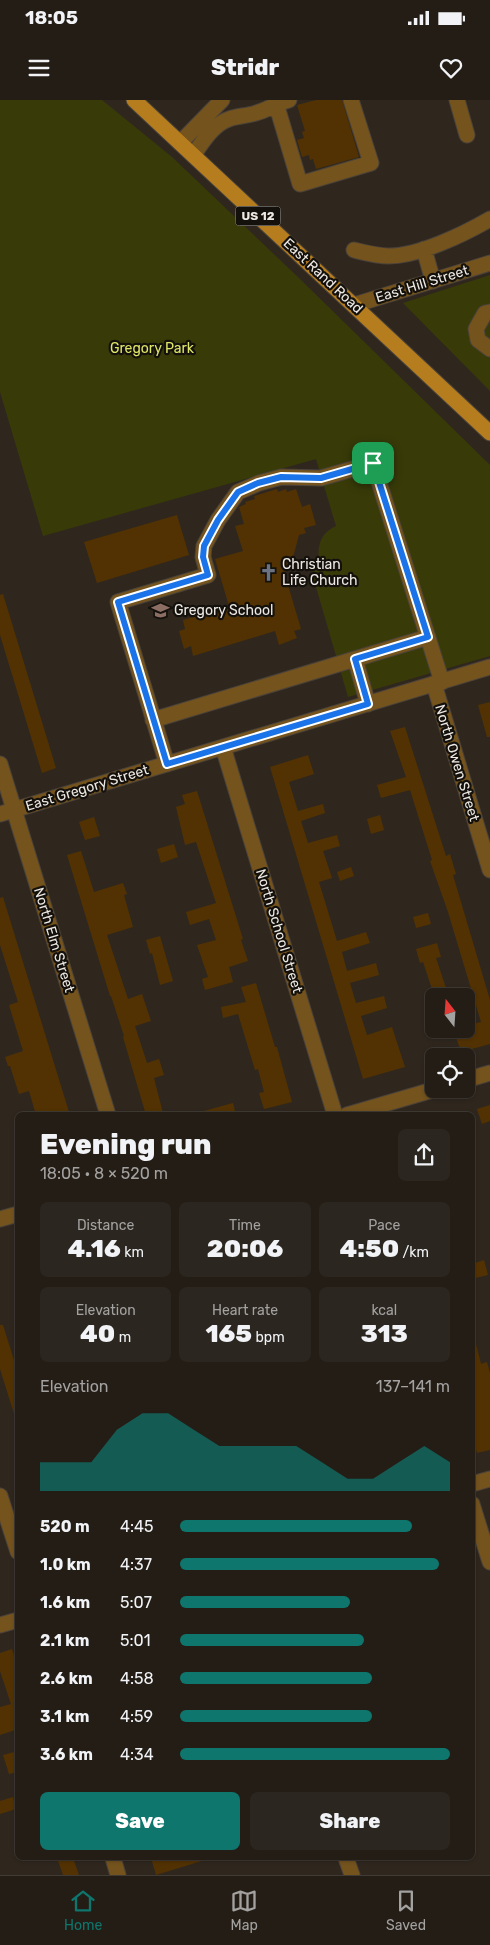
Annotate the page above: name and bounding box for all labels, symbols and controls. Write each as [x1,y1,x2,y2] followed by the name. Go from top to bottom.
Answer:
[25,6,78,29] text: 18:05
[25,54,53,82] icon: menu
[211,54,279,81] text: Stridr
[437,54,465,82] icon: heart
[236,206,280,225] road number: US 12
[280,235,366,317] street label: East Rand Road
[373,262,471,306] street label: East Hill Street
[110,340,195,357] park label: Gregory Park
[352,442,394,484] pin
[359,449,387,477] icon: arrive
[282,556,358,589] place label: Christian Life Church
[258,562,278,582] church icon: Christian Life Church
[150,600,170,620] school or university icon: Gregory School
[174,602,274,619] place label: Gregory School
[431,703,483,824] street label: North Owen Street
[23,761,151,815] street label: East Gregory Street
[252,867,306,996] street label: North School Street
[30,886,78,995] street label: North Elm Street
[425,988,475,1038] north arrow
[425,988,475,1098] map controls
[425,1048,475,1098] button: locate
[40,1128,211,1161] text: Evening run
[398,1129,450,1181] button: share
[40,1164,168,1183] text: 18:05 · 8 × 520 m
[77,1217,134,1234] text: Distance
[229,1217,261,1234] text: Time
[368,1217,400,1234] text: Pace
[67,1234,121,1263] text: 4.16
[207,1234,283,1263] text: 20:06
[340,1234,399,1263] text: 4:50
[121,1244,144,1261] text: km
[399,1244,429,1261] text: /km
[76,1302,136,1319] text: Elevation
[212,1302,278,1319] text: Heart rate
[371,1302,397,1319] text: kcal
[80,1319,115,1348] text: 40
[205,1319,252,1348] text: 165
[361,1319,408,1348] text: 313
[115,1329,131,1346] text: m
[252,1329,285,1346] text: bpm
[40,1377,109,1396] text: Elevation
[376,1377,450,1396] text: 137–141 m
[40,1517,90,1536] text: 520 m
[120,1517,153,1536] text: 4:45
[40,1555,91,1574] text: 1.0 km
[120,1555,152,1574] text: 4:37
[40,1593,90,1612] text: 1.6 km
[120,1593,152,1612] text: 5:07
[40,1631,89,1650] text: 2.1 km
[120,1631,151,1650] text: 5:01
[40,1669,93,1688] text: 2.6 km
[120,1669,154,1688] text: 4:58
[40,1707,89,1726] text: 3.1 km
[120,1707,153,1726] text: 4:59
[40,1745,93,1764] text: 3.6 km
[120,1745,154,1764] text: 4:34
[40,1792,240,1850] button: Save
[250,1792,450,1850] button: Share
[64,1887,102,1934] tab: Home
[230,1887,258,1934] tab: Map
[386,1887,426,1934] tab: Saved

